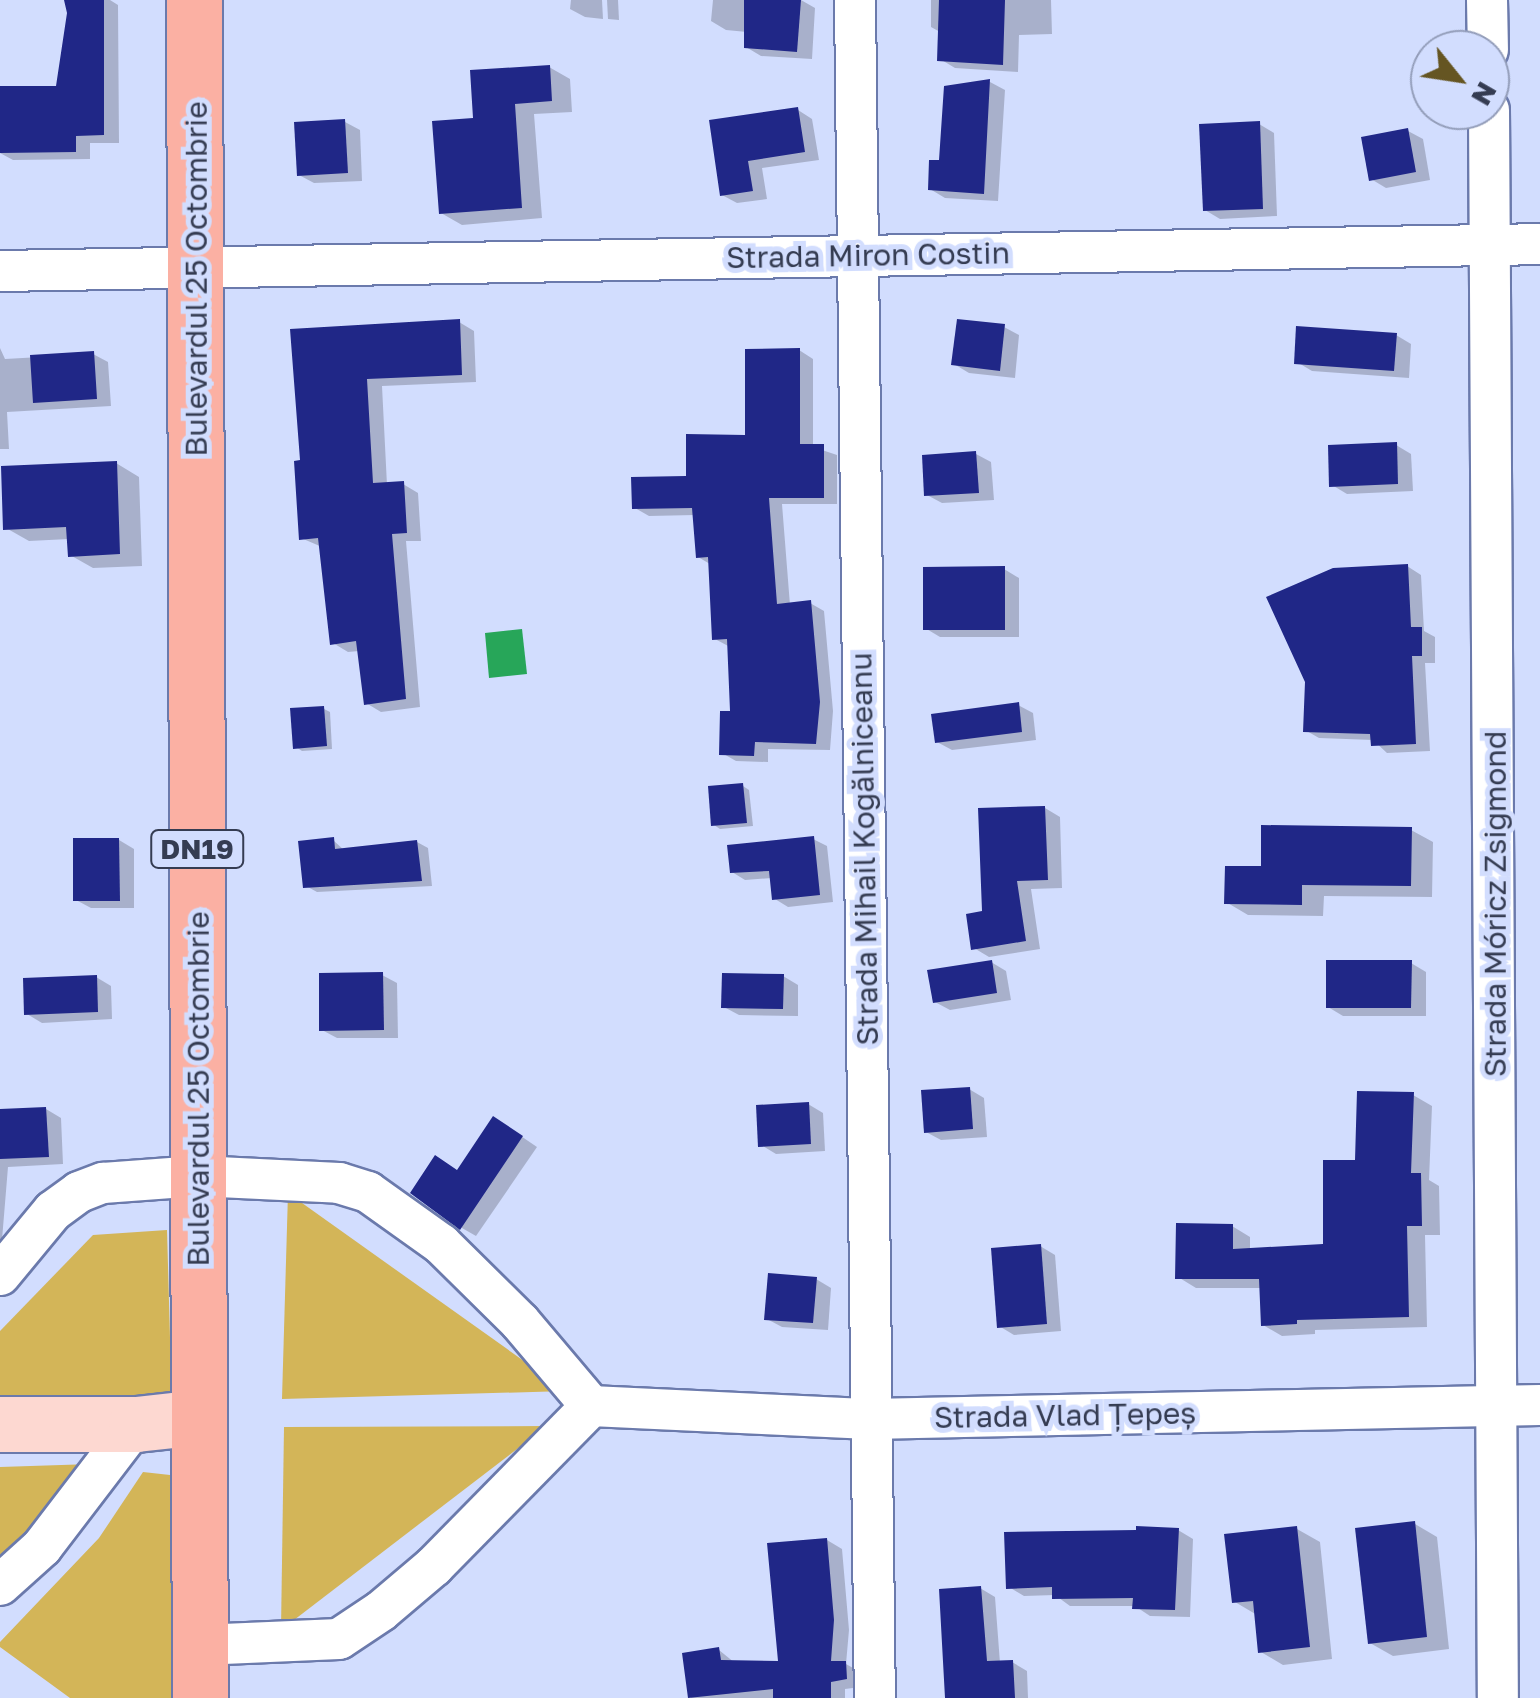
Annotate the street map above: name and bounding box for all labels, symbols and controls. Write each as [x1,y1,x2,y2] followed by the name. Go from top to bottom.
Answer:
[1410,30,1510,130] north arrow
[1465,77,1504,112] text: N
[178,101,214,457] street label: Bulevardul 25 Octombrie
[726,235,1010,275] street label: Strada Miron Costin
[843,652,885,1046] street label: Strada Mihail Kogălniceanu
[1477,731,1513,1077] street label: Strada Móricz Zsigmond
[150,826,244,872] road number: DN19
[180,911,216,1267] street label: Bulevardul 25 Octombrie
[934,1395,1196,1435] street label: Strada Vlad Țepeș

